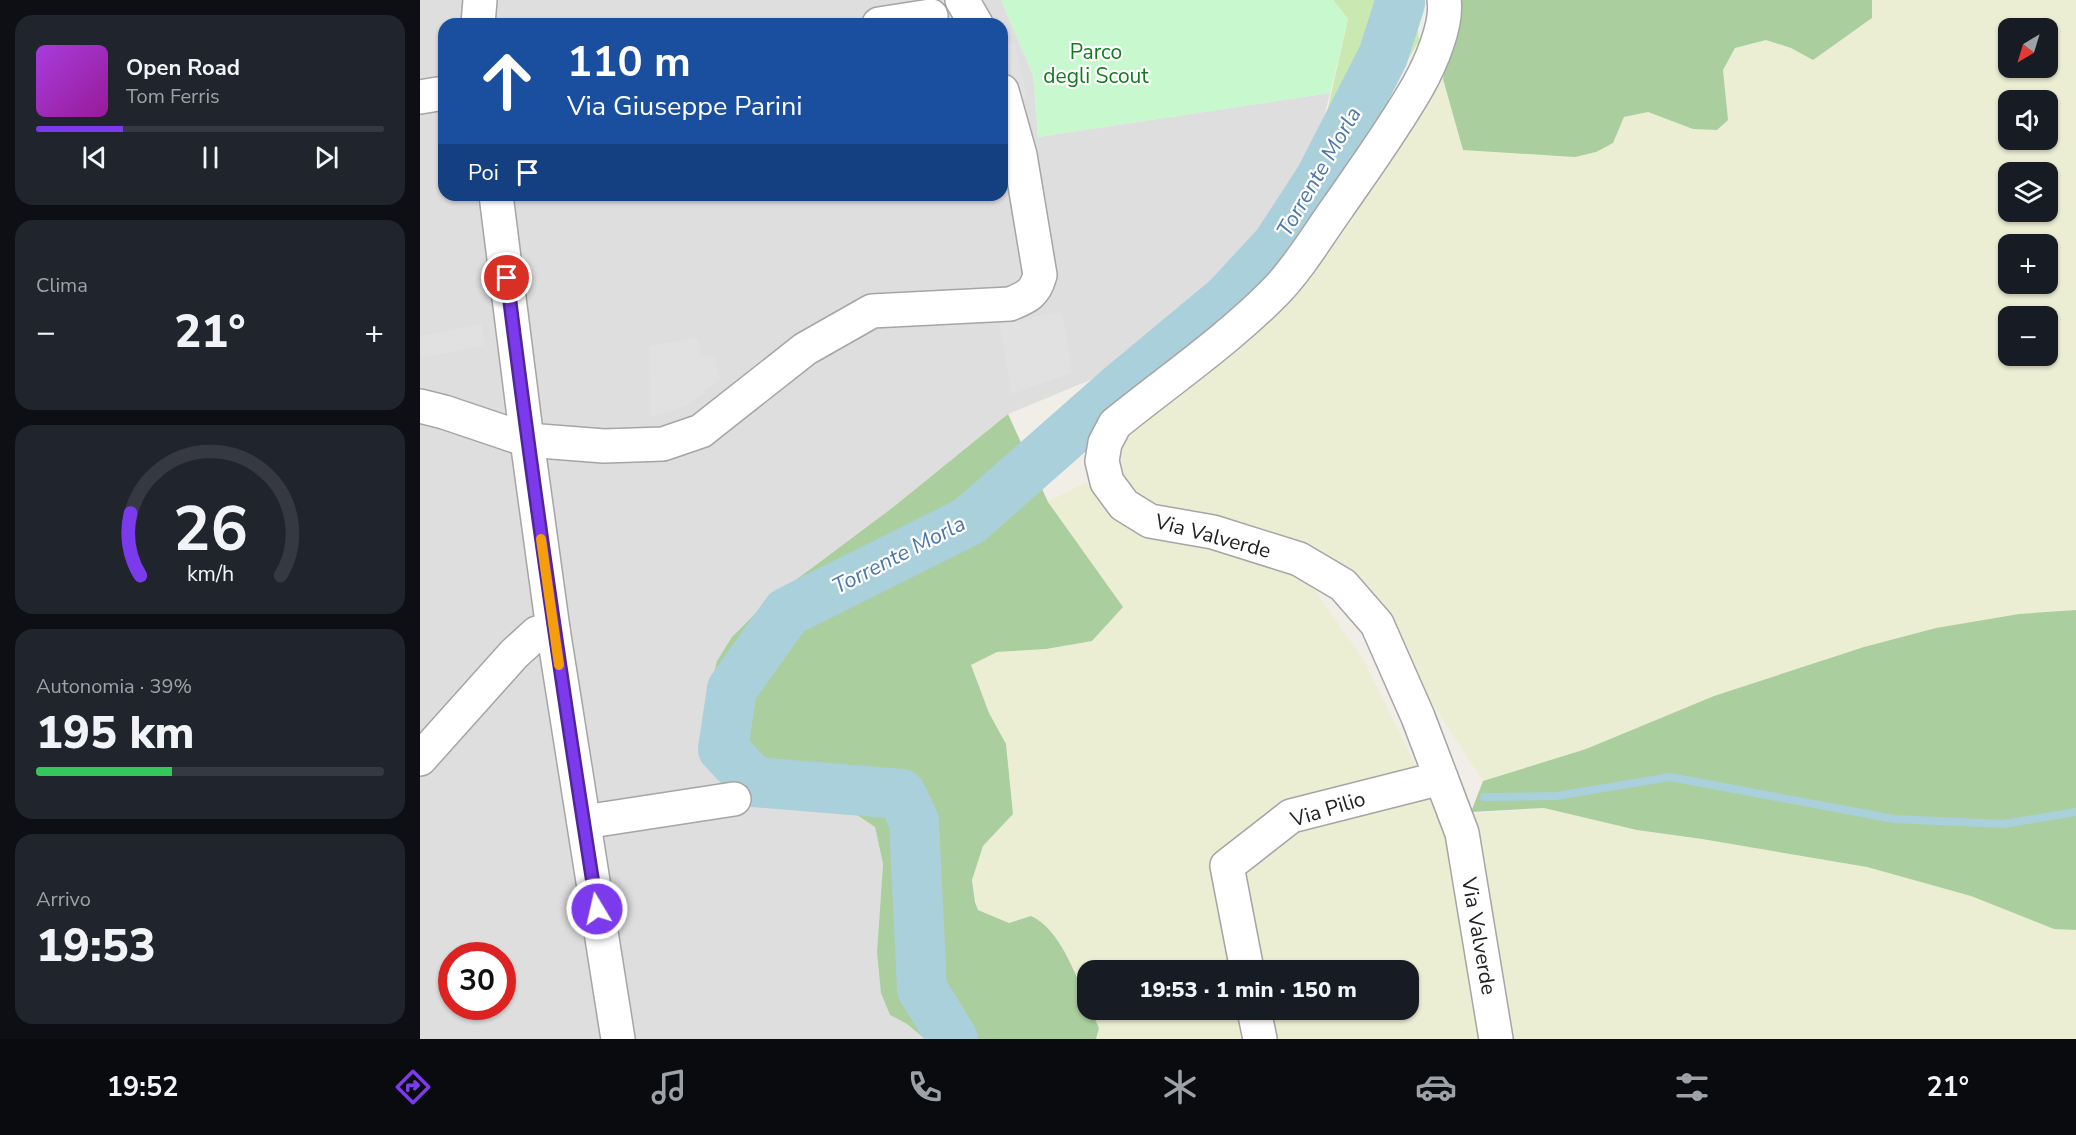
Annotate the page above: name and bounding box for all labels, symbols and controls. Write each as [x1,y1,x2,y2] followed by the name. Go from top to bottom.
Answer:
[1998,18,2058,78] north arrow
[1998,18,2058,366] map controls
[567,34,691,91] text: 110 m
[1043,38,1149,90] park label: Parco degli Scout
[468,42,546,120] icon: ahead
[126,53,240,83] text: Open Road
[126,83,220,110] text: Tom Ferris
[567,88,803,125] text: Via Giuseppe Parini
[1998,90,2058,150] button: sound
[1270,101,1368,243] water label: Torrente Morla
[78,141,111,174] icon: previous
[194,141,227,174] icon: pause
[310,141,343,174] icon: next
[511,156,544,189] icon: arrive
[468,158,499,188] text: Poi
[1998,162,2058,222] button: layers
[1998,234,2058,294] button: +
[481,252,532,303] pin
[490,261,523,294] icon: arrive
[36,272,88,299] text: Clima
[174,302,246,363] text: 21°
[1998,306,2058,366] button: −
[36,310,56,355] text: −
[364,310,384,355] text: +
[173,488,247,573] text: 26
[1151,507,1274,565] street label: Via Valverde
[827,509,971,601] water label: Torrente Morla
[186,560,234,590] text: km/h
[36,673,192,700] text: Autonomia · 39%
[36,703,195,764] text: 195 km
[1286,784,1369,834] street label: Via Pilio
[1455,874,1503,997] street label: Via Valverde
[565,877,629,941] position arrow
[36,886,91,913] text: Arrivo
[36,916,156,977] text: 19:53
[438,942,516,1020] speed limit sign: 30
[1139,975,1357,1005] text: 19:53 · 1 min · 150 m
[392,1066,434,1108] icon: directions
[648,1066,690,1108] icon: music
[904,1066,946,1108] icon: phone
[1159,1066,1201,1108] icon: climate
[1415,1066,1457,1108] icon: car
[1671,1066,1713,1108] icon: filters
[107,1069,178,1106] text: 19:52
[1926,1069,1969,1106] text: 21°

